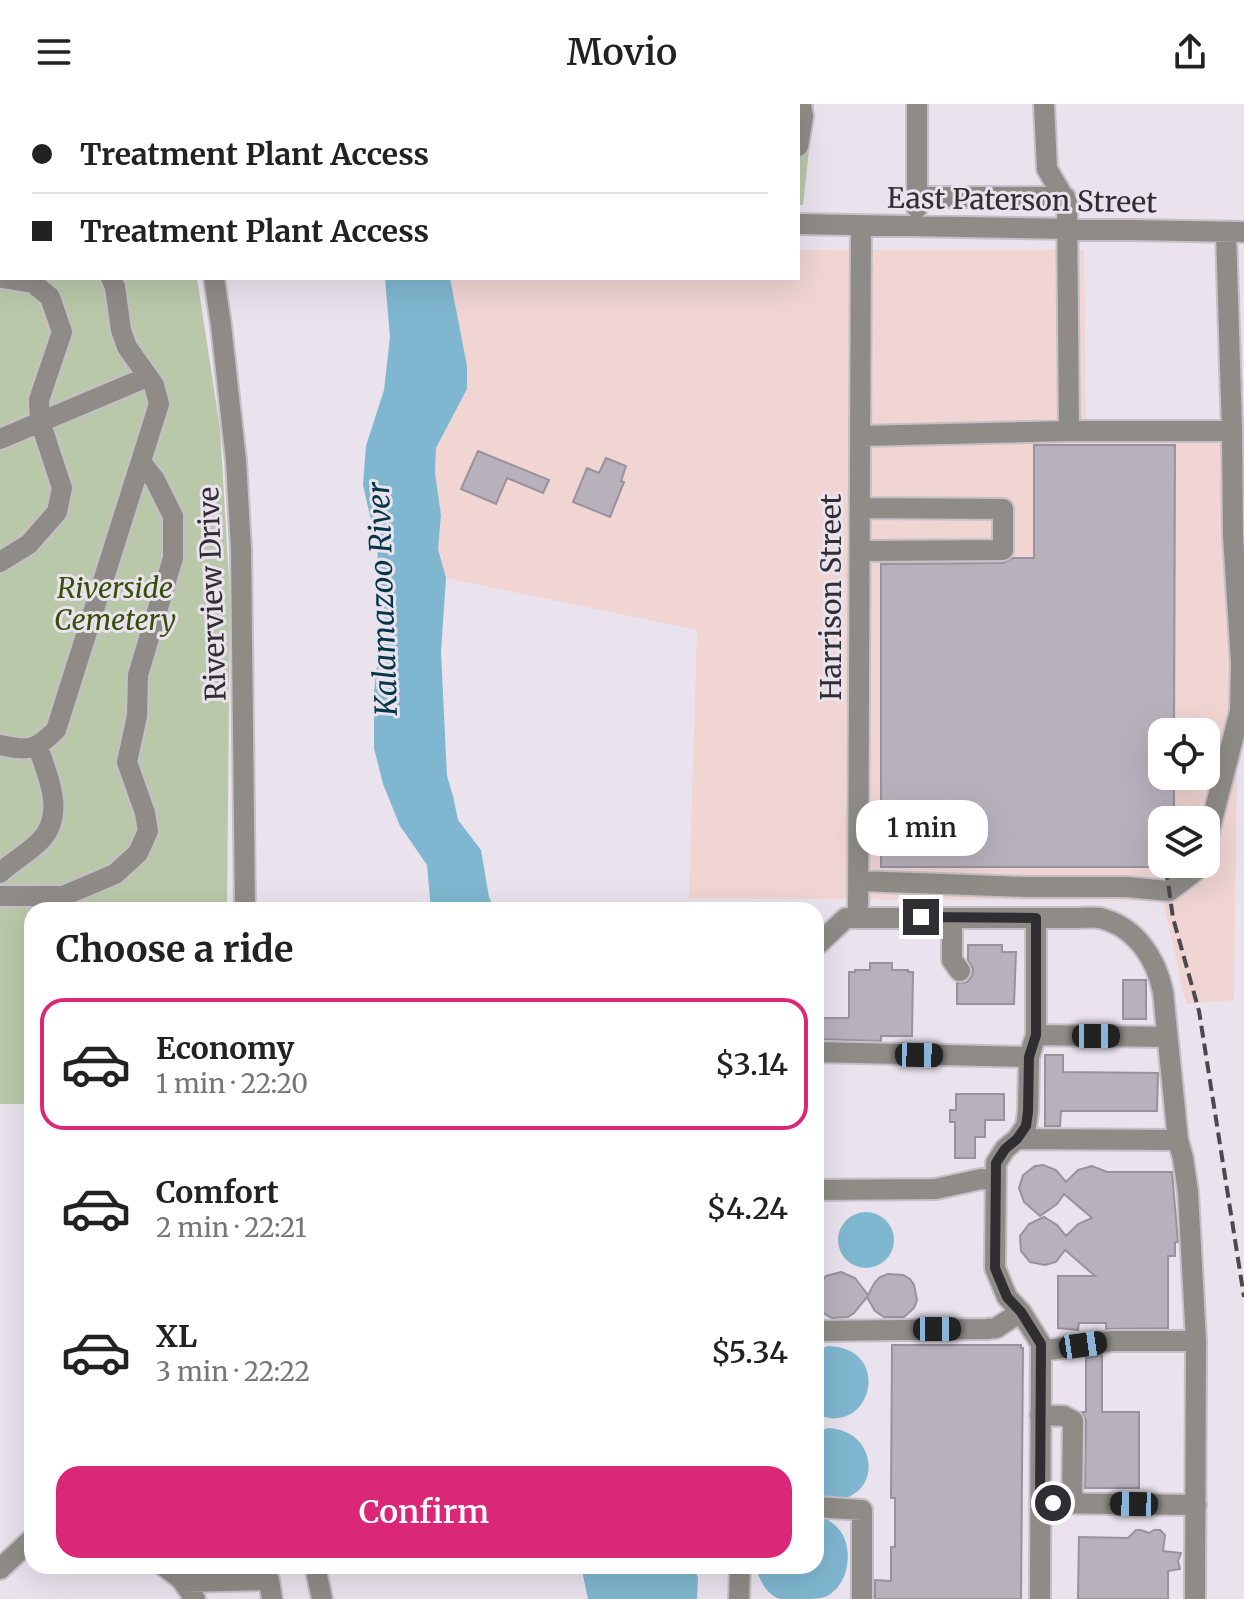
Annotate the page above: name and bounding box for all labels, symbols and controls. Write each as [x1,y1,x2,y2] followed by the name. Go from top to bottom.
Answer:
[32,30,76,74] icon: menu
[567,30,677,75] text: Movio
[1168,30,1212,74] icon: share
[80,135,429,173] text: Treatment Plant Access
[887,180,1157,220] street label: East Paterson Street
[80,212,429,250] text: Treatment Plant Access
[359,480,405,718] water label: Kalamazoo River
[190,486,234,702] street label: Riverview Drive
[813,493,849,701] street label: Harrison Street
[54,570,176,638] park label: Riverside Cemetery
[1148,718,1220,878] map controls
[1148,718,1220,790] button: locate
[855,801,987,857] callout: 1 min
[1148,806,1220,878] button: layers
[887,811,957,844] text: 1 min
[903,899,939,935] route end
[56,927,293,972] text: Choose a ride
[1072,1024,1120,1048] car
[60,1028,132,1100] icon: car
[156,1029,294,1067] text: Economy
[895,1043,943,1067] car
[715,1045,788,1083] text: $3.14
[156,1067,308,1100] text: 1 min · 22:20
[60,1172,132,1244] icon: car
[156,1173,279,1211] text: Comfort
[707,1189,788,1227] text: $4.24
[156,1211,306,1244] text: 2 min · 22:21
[60,1316,132,1388] icon: car
[156,1317,197,1355] text: XL
[913,1317,961,1341] car
[1058,1330,1108,1360] car
[711,1333,788,1371] text: $5.34
[156,1355,310,1388] text: 3 min · 22:22
[56,1466,792,1558] button: Confirm
[1035,1485,1071,1521] route start
[1110,1492,1158,1516] car

